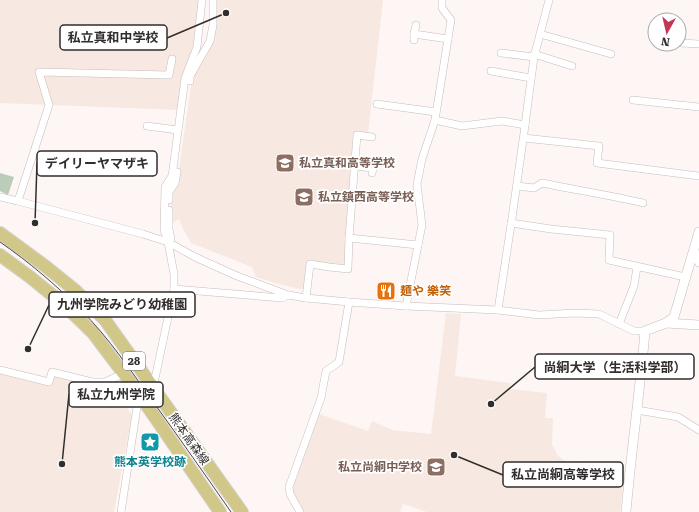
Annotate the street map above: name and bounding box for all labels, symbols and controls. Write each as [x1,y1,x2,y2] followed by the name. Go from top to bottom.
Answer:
[647,12,687,52] north arrow
[60,25,167,50] callout: 私立真和中学校
[67,30,159,45] text: 私立真和中学校
[660,34,671,48] text: N
[37,151,157,176] callout: デイリーヤマザキ
[274,152,296,174] school or university icon: 私立真和高等学校
[45,156,149,171] text: デイリーヤマザキ
[299,156,395,170] place label: 私立真和高等学校
[293,186,315,208] school or university icon: 私立鎮西高等学校
[318,190,414,204] place label: 私立鎮西高等学校
[375,280,397,302] restaurant icon: 麺や 樂笑
[400,284,451,298] place label: 麺や 樂笑
[49,292,195,317] callout: 九州学院みどり幼稚園
[57,297,187,312] text: 九州学院みどり幼稚園
[123,352,145,370] road number: 28
[535,354,694,379] callout: 尚絅大学（生活科学部）
[543,360,687,375] text: 尚絅大学（生活科学部）
[69,382,163,407] callout: 私立九州学院
[77,387,155,402] text: 私立九州学院
[166,410,212,468] street label: 熊本高森線
[139,431,161,453] place icon: 熊本英学校跡
[114,455,186,469] place label: 熊本英学校跡
[425,456,447,478] school or university icon: 私立尚絅中学校
[338,460,422,474] place label: 私立尚絅中学校
[503,462,623,487] callout: 私立尚絅高等学校
[511,467,615,482] text: 私立尚絅高等学校

